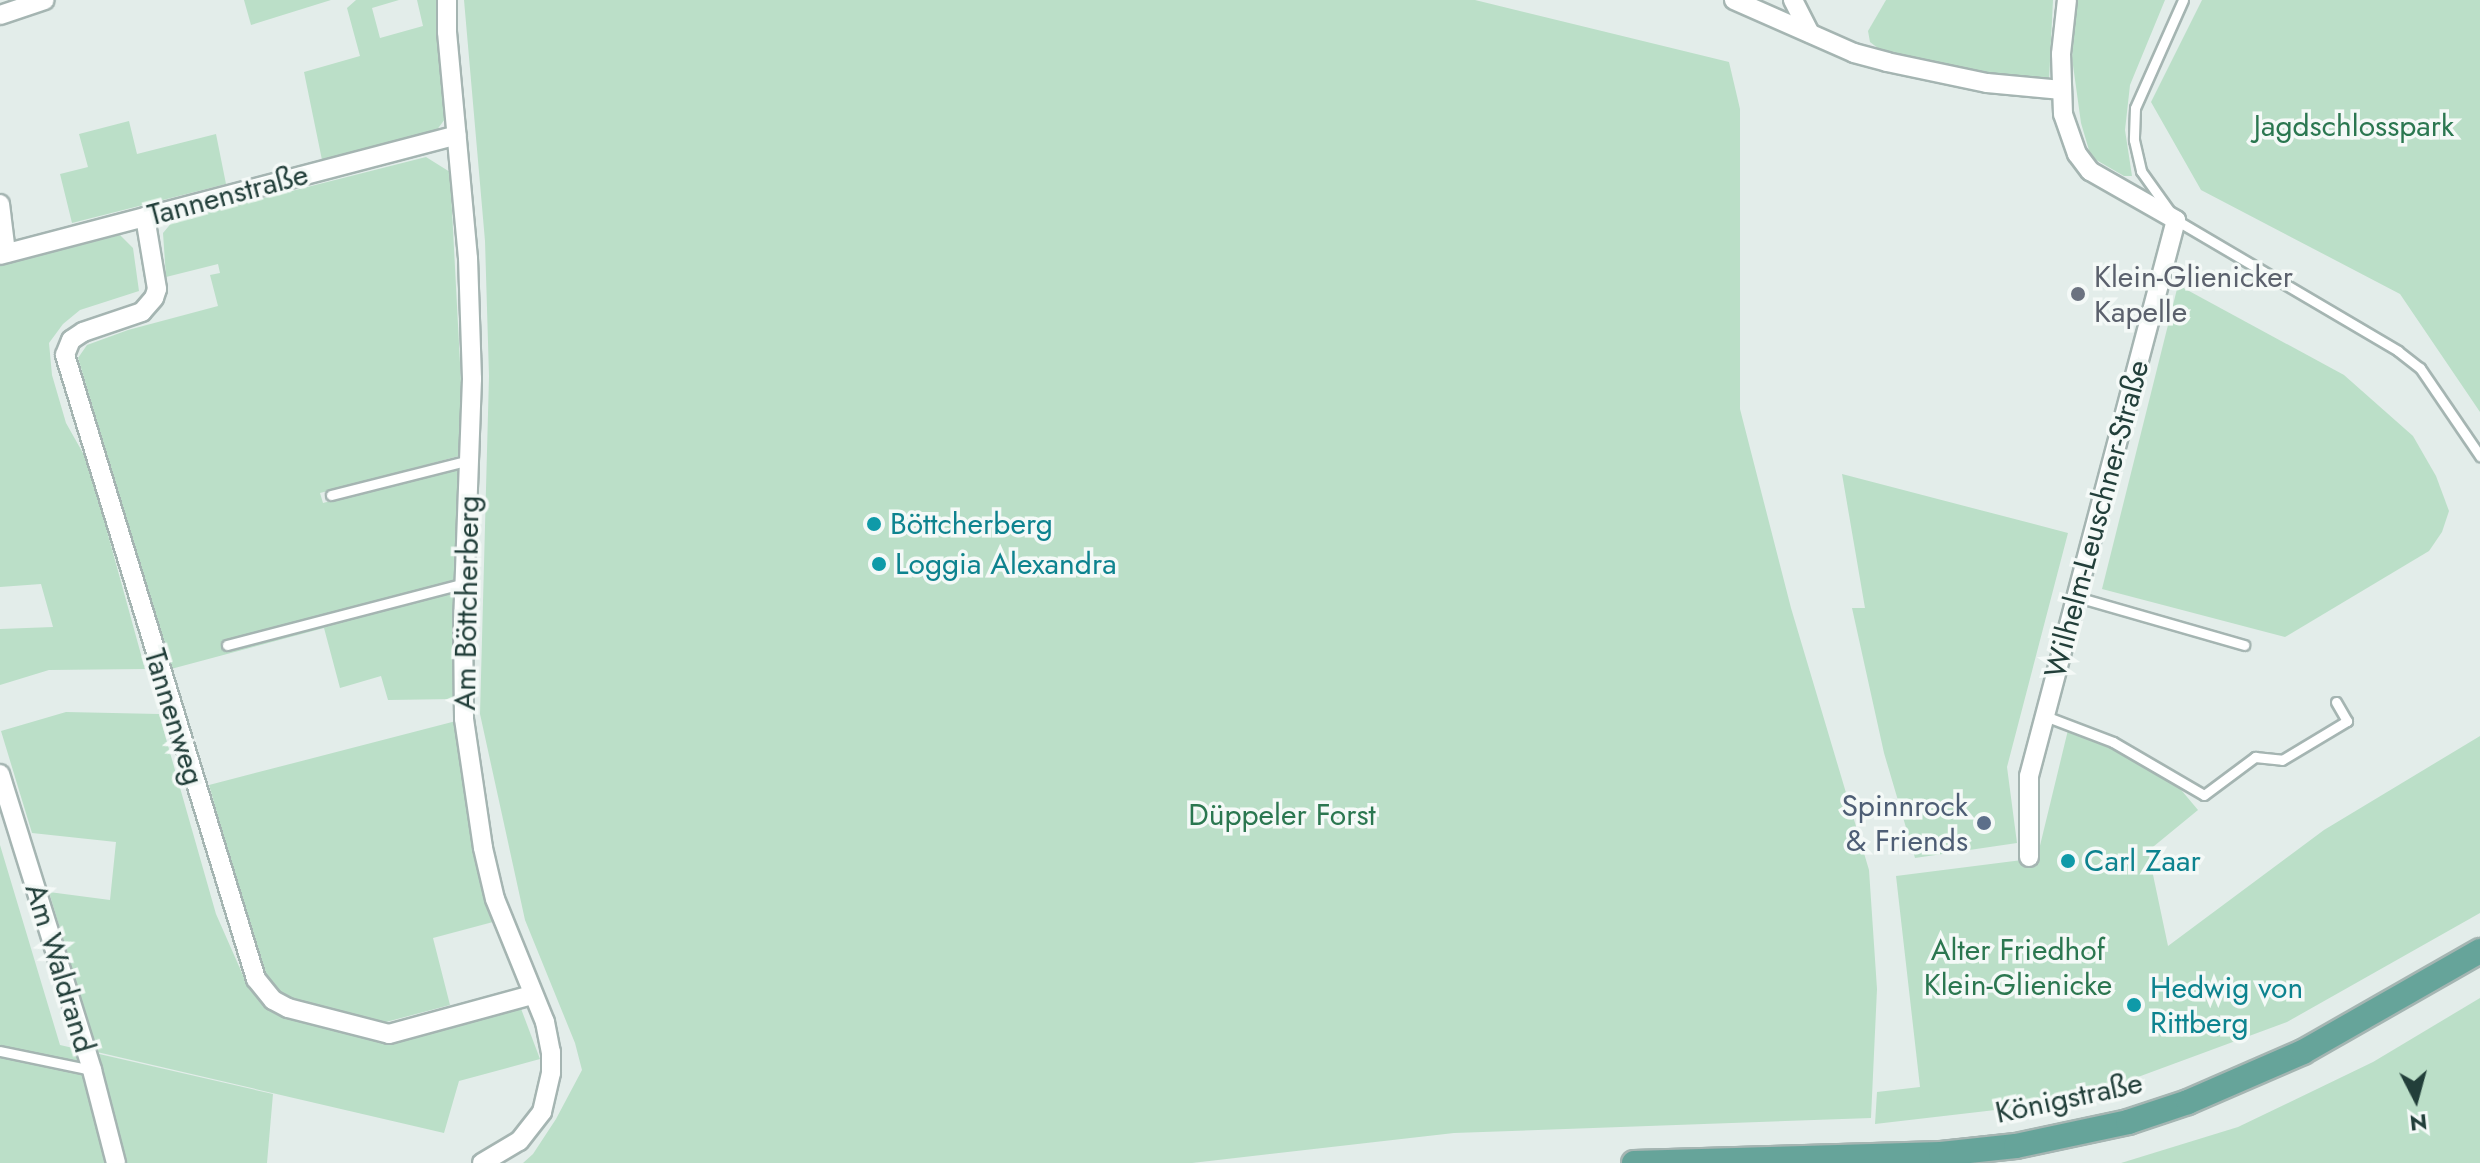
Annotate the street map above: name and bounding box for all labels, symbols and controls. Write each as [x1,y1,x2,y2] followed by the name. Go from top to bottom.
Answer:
[2254,108,2454,144] park label: Jagdschlosspark
[144,156,312,234] street label: Tannenstraße
[2094,259,2293,330] place label: Klein-Glienicker Kapelle
[2069,285,2087,303] marker: Klein-Glienicker Kapelle
[2037,356,2157,682] street label: Wilhelm-Leuschner-Straße
[447,495,487,711] street label: Am Böttcherberg
[890,506,1053,542] place label: Böttcherberg
[865,515,883,533] marker: Böttcherberg
[895,546,1117,582] place label: Loggia Alexandra
[870,555,888,573] marker: Loggia Alexandra
[136,645,212,789] street label: Tannenweg
[1841,788,1968,858] place label: Spinnrock & Friends
[1188,797,1376,833] park label: Düppeler Forst
[1975,814,1993,832] marker: Spinnrock & Friends
[2084,843,2201,879] place label: Carl Zaar
[2059,852,2077,870] marker: Carl Zaar
[17,879,103,1057] street label: Am Waldrand
[1924,932,2112,1002] park label: Alter Friedhof Klein-Glienicke
[2150,970,2303,1040] place label: Hedwig von Rittberg
[2125,996,2143,1014] marker: Hedwig von Rittberg
[2376,1059,2456,1139] north arrow
[1992,1065,2146,1131] street label: Königstraße
[2408,1106,2429,1140] text: N

